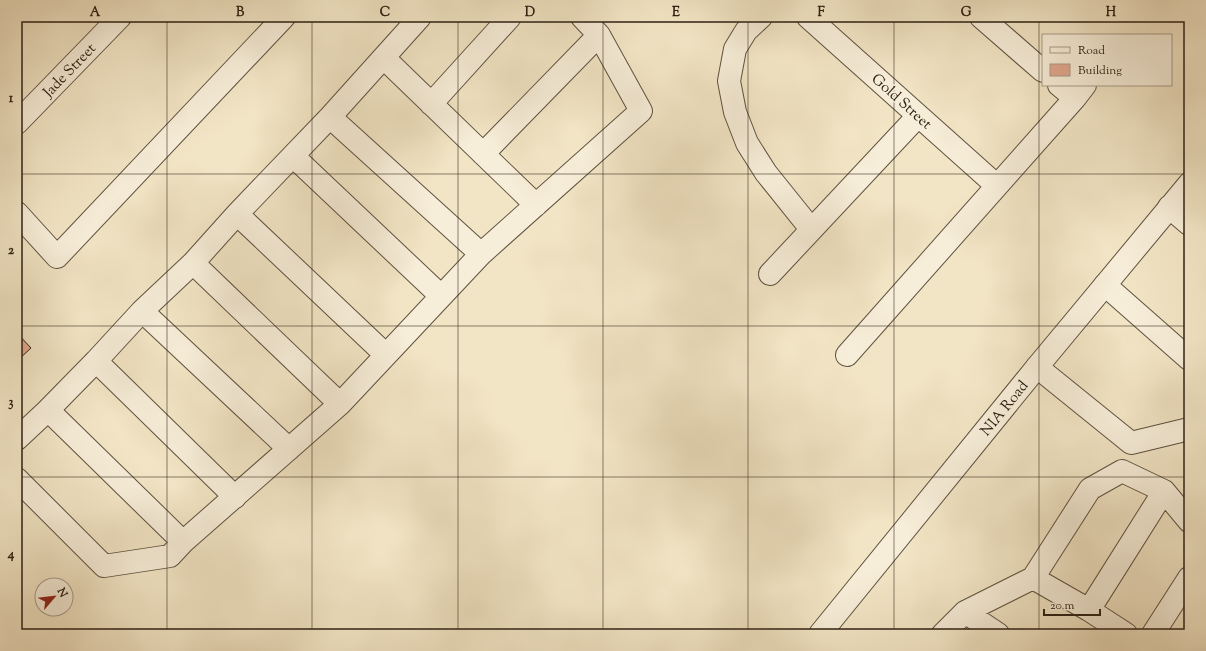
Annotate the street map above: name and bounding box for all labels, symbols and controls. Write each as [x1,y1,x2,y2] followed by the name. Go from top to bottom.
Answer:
[90,4,101,22] text: A
[236,4,245,22] text: B
[380,4,390,22] text: C
[525,4,535,22] text: D
[672,4,680,22] text: E
[817,4,825,22] text: F
[961,4,972,22] text: G
[1106,4,1117,22] text: H
[1042,34,1172,86] legend
[38,39,101,104] street label: Jade Street
[1078,42,1105,60] text: Road
[1078,62,1122,80] text: Building
[866,69,936,135] street label: Gold Street
[9,90,14,108] text: 1
[8,242,15,260] text: 2
[976,376,1034,441] street label: NIA Road
[8,394,14,412] text: 3
[7,546,15,564] text: 4
[34,577,74,617] north arrow
[52,584,71,601] text: N
[1044,591,1100,617] scale bar
[1050,597,1075,615] text: 20 m

